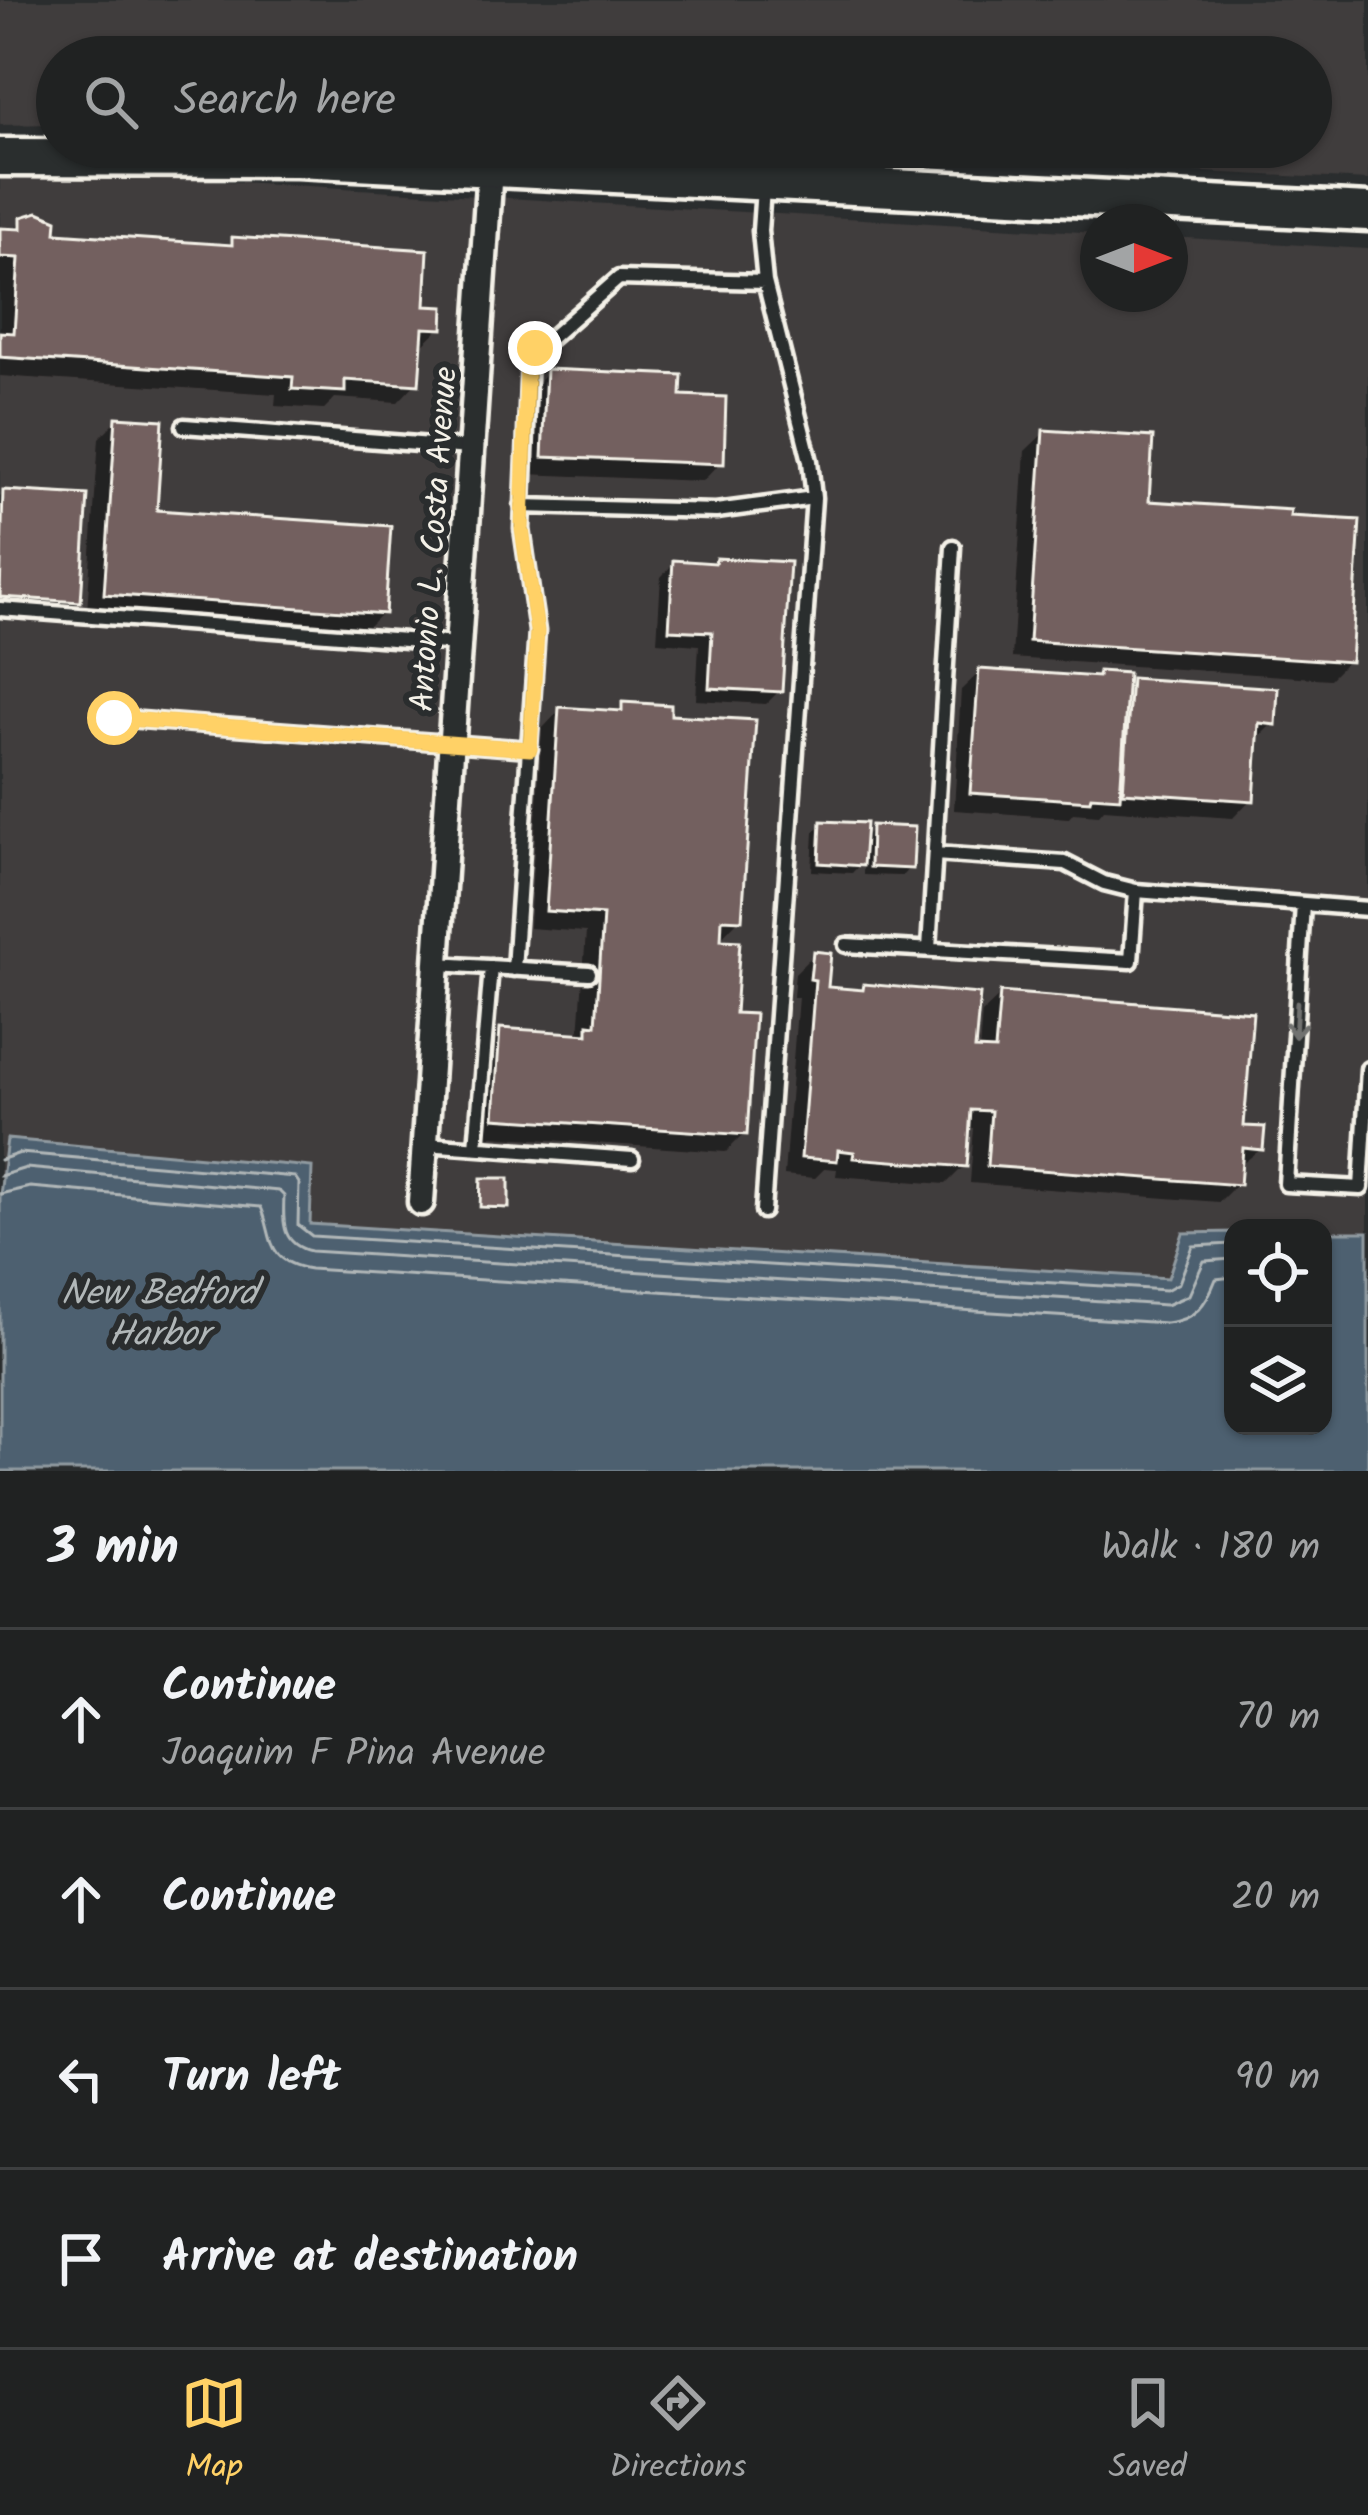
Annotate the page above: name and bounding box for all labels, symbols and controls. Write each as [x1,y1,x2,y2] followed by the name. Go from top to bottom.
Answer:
[36,36,1332,168] search box
[174,66,396,138] text: Search here
[78,69,144,135] icon: search
[1080,204,1188,312] north arrow
[508,321,562,375] route end
[397,365,474,713] street label: Antonio L. Costa Avenue
[87,691,141,745] route start
[1284,1000,1307,1039] one-way arrow
[1224,1219,1332,1435] map controls
[1224,1219,1332,1327] button: locate
[61,1266,265,1364] water label: New Bedford Harbor
[1224,1327,1332,1435] button: layers
[48,1509,179,1590] text: 3 min
[1101,1518,1320,1580] text: Walk · 180 m
[162,1652,336,1724] text: Continue
[48,1686,114,1752] icon: ahead
[1236,1688,1320,1750] text: 70 m
[162,1724,545,1786] text: Joaquim F Pina Avenue
[162,1863,336,1935] text: Continue
[48,1866,114,1932] icon: ahead
[1231,1868,1320,1930] text: 20 m
[162,2043,341,2115] text: Turn left
[48,2046,114,2112] icon: left
[1235,2048,1320,2110] text: 90 m
[162,2223,578,2295] text: Arrive at destination
[48,2226,114,2292] icon: arrive
[181,2370,247,2495] tab: Map
[609,2370,746,2495] tab: Directions
[1109,2370,1187,2495] tab: Saved

